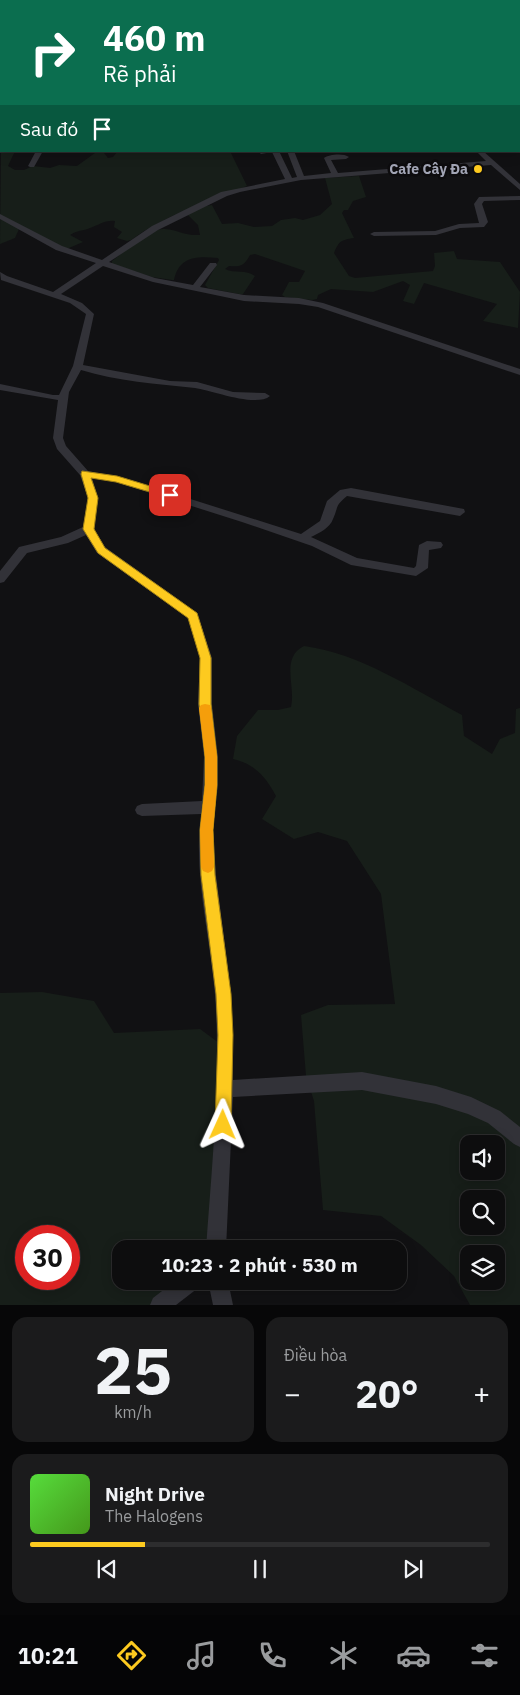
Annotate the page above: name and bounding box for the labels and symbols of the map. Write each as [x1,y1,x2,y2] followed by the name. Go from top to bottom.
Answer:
[389,160,468,178] place label: Cafe Cây Đa
[472,163,484,175] marker: Cafe Cây Đa
[149,474,191,516] pin
[196,1098,248,1150] position arrow
[15,1225,80,1290] speed limit sign: 30

